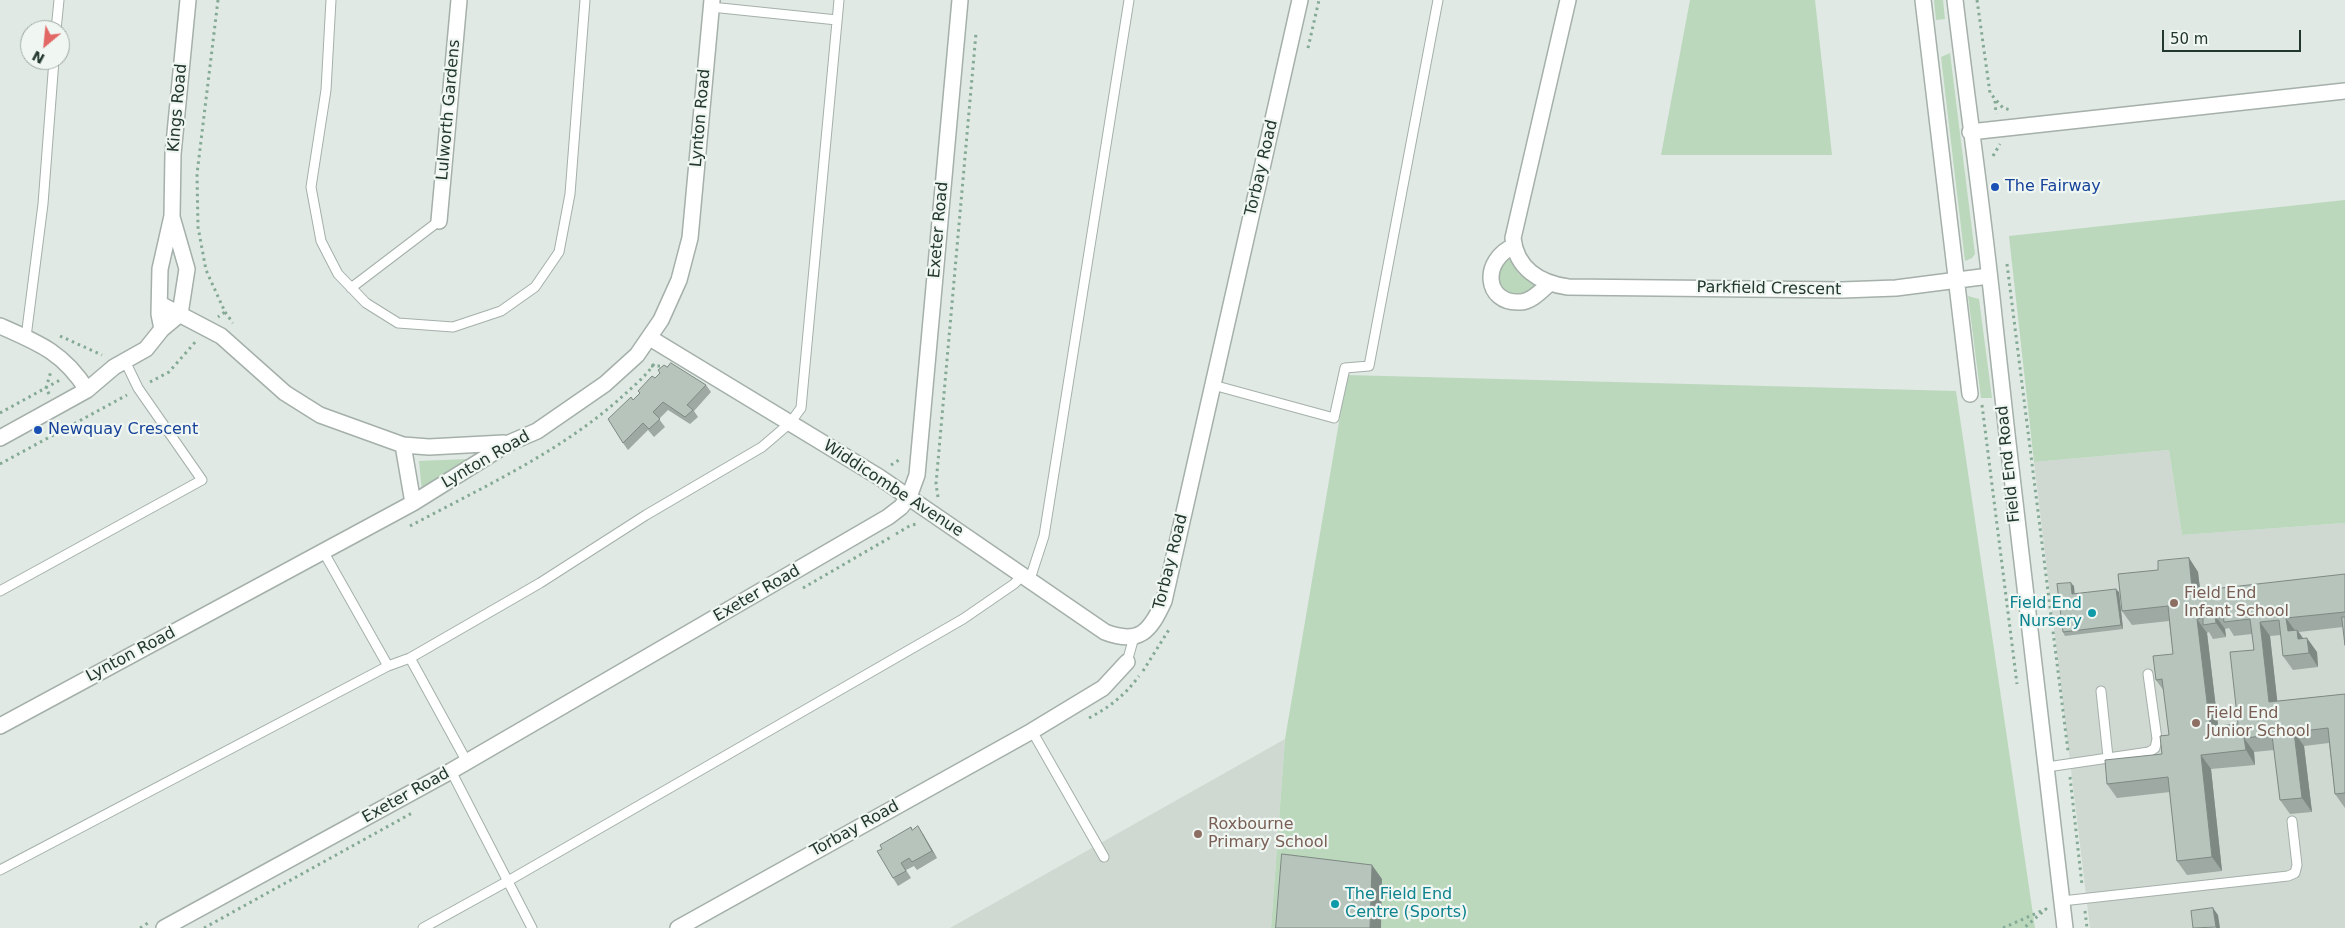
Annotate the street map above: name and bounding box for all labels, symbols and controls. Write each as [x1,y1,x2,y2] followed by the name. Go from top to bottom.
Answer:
[20,20,70,70] north arrow
[2165,20,2304,52] scale bar
[2170,30,2208,48] text: 50 m
[433,39,465,181] street label: Lulworth Gardens
[29,48,47,67] text: N
[165,63,191,153] street label: Kings Road
[687,68,715,168] street label: Lynton Road
[1242,118,1282,218] street label: Torbay Road
[2005,177,2101,197] place label: The Fairway
[925,181,953,279] street label: Exeter Road
[1989,181,2001,193] marker: The Fairway
[1696,278,1842,300] street label: Parkfield Crescent
[1993,404,2025,524] street label: Field End Road
[48,420,198,440] place label: Newquay Crescent
[32,424,44,436] marker: Newquay Crescent
[439,427,533,493] street label: Lynton Road
[819,436,967,542] street label: Widdicombe Avenue
[1150,512,1192,612] street label: Torbay Road
[710,561,804,627] street label: Exeter Road
[2184,584,2289,622] place label: Field End Infant School
[2010,594,2082,632] place label: Field End Nursery
[2168,597,2180,609] marker: Field End Infant School
[2086,607,2098,619] marker: Field End Nursery
[83,623,179,687] street label: Lynton Road
[2206,704,2310,742] place label: Field End Junior School
[2190,717,2202,729] marker: Field End Junior School
[359,764,453,828] street label: Exeter Road
[807,797,903,861] street label: Torbay Road
[1208,815,1328,853] place label: Roxbourne Primary School
[1192,828,1204,840] marker: Roxbourne Primary School
[1345,885,1467,923] place label: The Field End Centre (Sports)
[1329,898,1341,910] marker: The Field End Centre (Sports)

